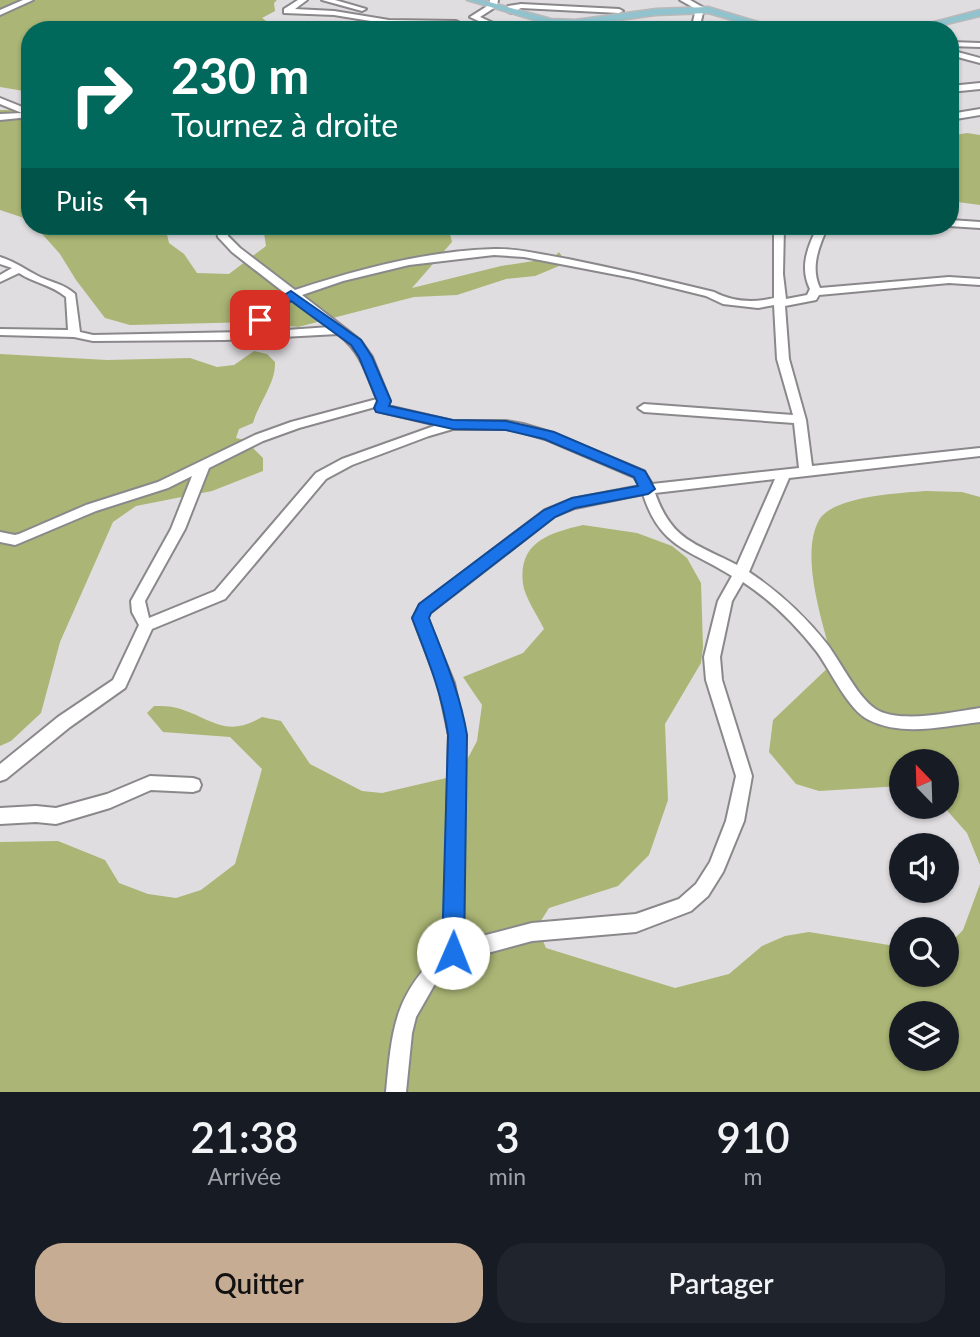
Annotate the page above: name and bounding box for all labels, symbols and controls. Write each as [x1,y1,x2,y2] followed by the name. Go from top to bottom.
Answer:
[171,46,309,104] text: 230 m
[56,49,147,140] icon: right
[171,105,398,144] text: Tournez à droite
[118,182,156,220] icon: left
[56,185,104,217] text: Puis
[230,290,290,350] pin
[241,301,279,339] icon: arrive
[889,749,959,819] north arrow
[889,749,959,1071] map controls
[889,833,959,903] button: sound
[416,916,490,990] position arrow
[889,917,959,987] button: search
[889,1001,959,1071] button: layers
[190,1112,298,1162] text: 21:38
[495,1112,520,1162] text: 3
[717,1112,790,1162] text: 910
[208,1162,281,1190] text: Arrivée
[489,1162,526,1190] text: min
[744,1162,763,1190] text: m
[35,1243,483,1323] button: Quitter
[497,1243,945,1323] button: Partager

